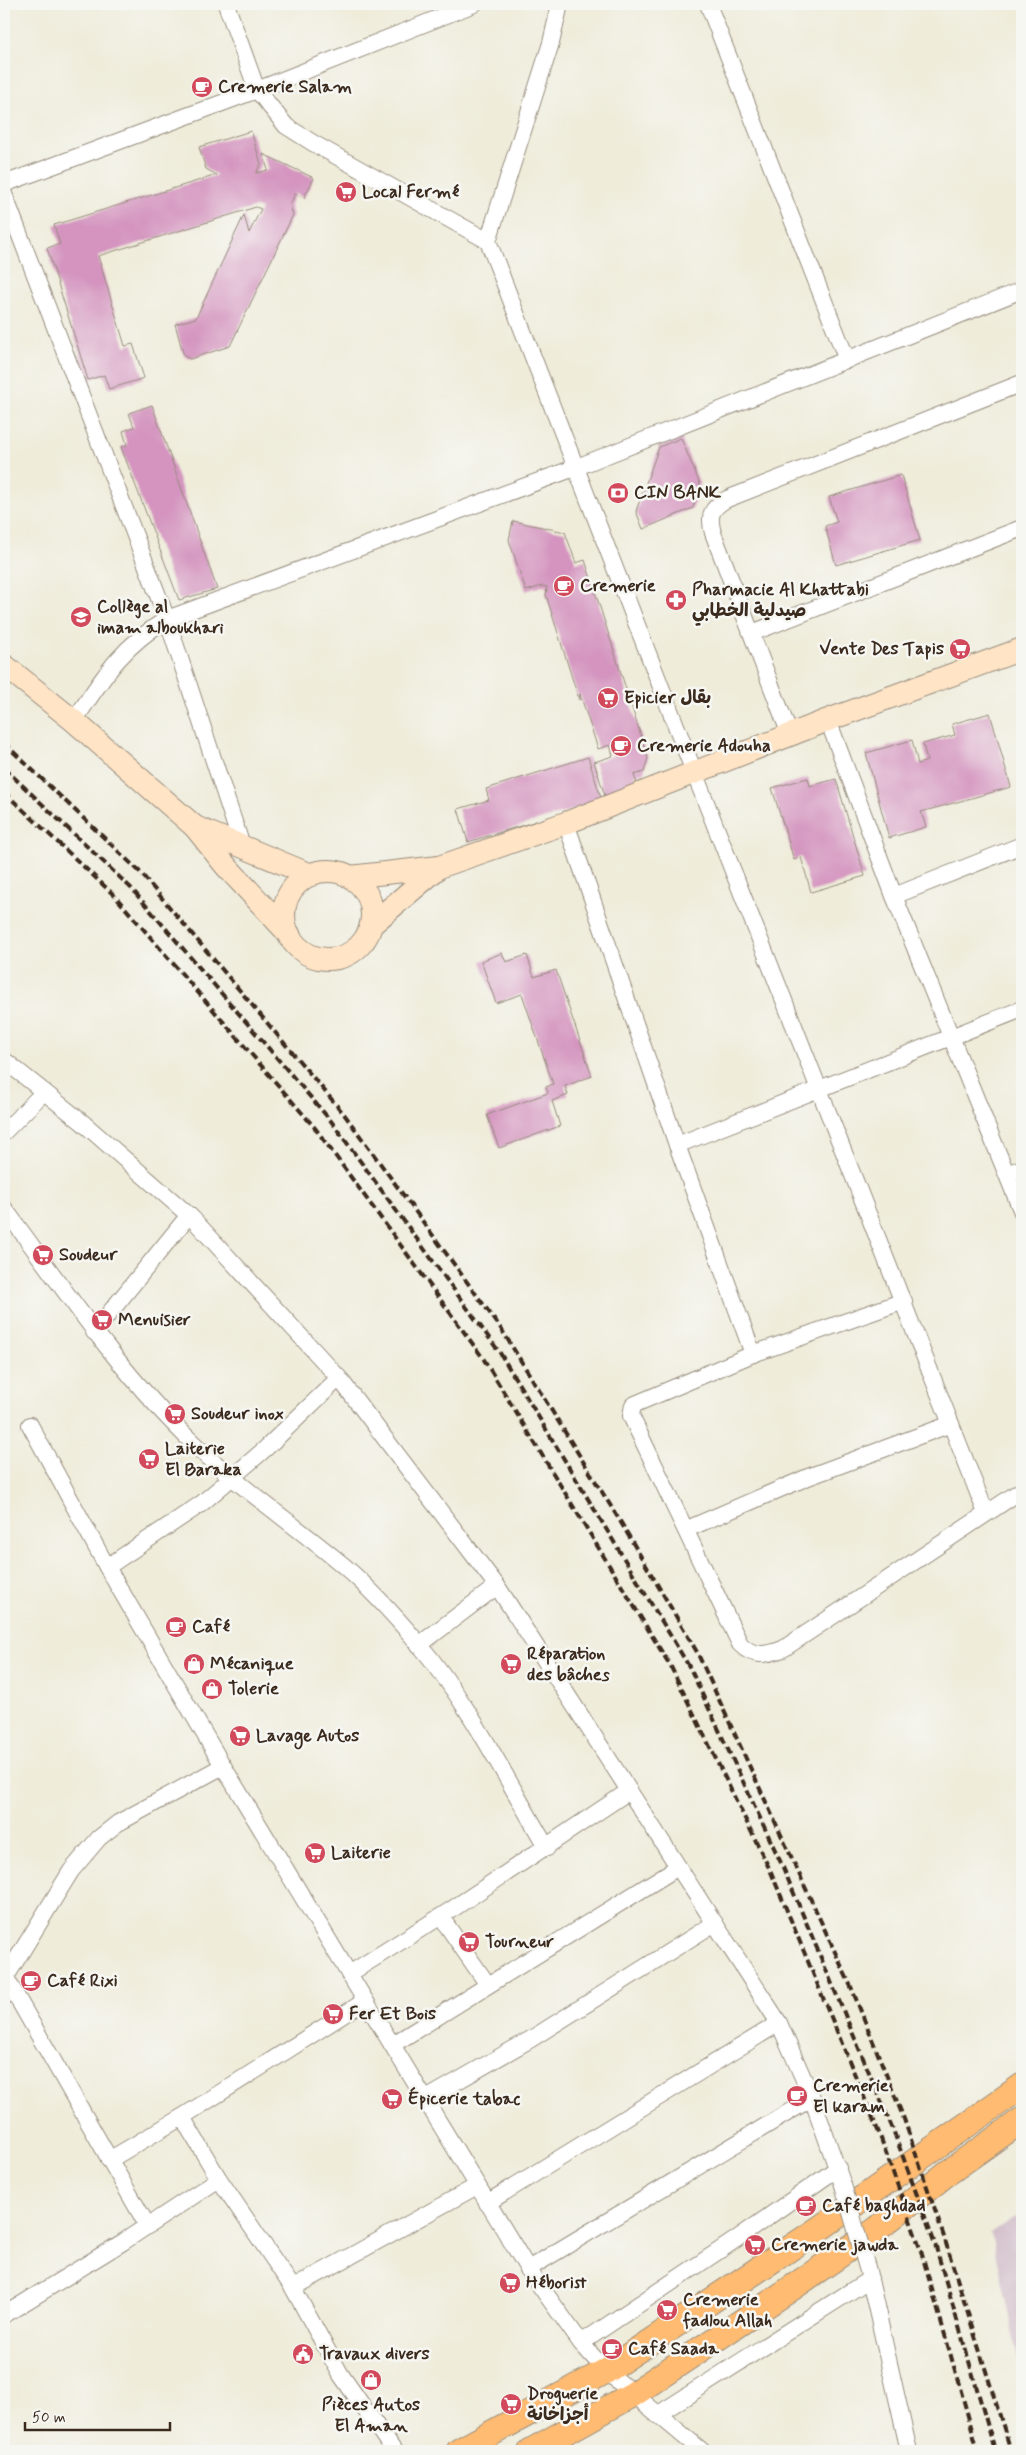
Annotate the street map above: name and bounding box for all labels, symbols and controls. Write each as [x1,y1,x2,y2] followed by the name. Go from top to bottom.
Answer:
[190,75,214,99] cafe icon: Cremerie Salam
[218,75,352,99] place label: Cremerie Salam
[334,180,358,204] supermarket icon: Local Fermé
[362,180,459,204] place label: Local Fermé
[606,481,630,505] bank icon: CIN BANK
[634,481,722,505] place label: CIN BANK
[552,574,576,598] cafe icon: Cremerie
[580,574,656,598] place label: Cremerie
[692,578,869,626] place label: Pharmacie Al Khattabi صيدلية الخطابي
[664,588,688,612] pharmacy icon: Pharmacie Al Khattabi صيدلية الخطابي
[97,595,224,640] place label: Collège al imam alboukhari
[69,605,93,629] school or university icon: Collège al imam alboukhari
[820,637,944,661] place label: Vente Des Tapis
[948,637,972,661] supermarket icon: Vente Des Tapis
[596,686,620,710] supermarket icon: Epicier بقال
[624,686,711,710] place label: Epicier بقال
[609,734,633,758] cafe icon: Cremerie Adouha
[637,734,771,758] place label: Cremerie Adouha
[31,1243,55,1267] supermarket icon: Soudeur
[59,1243,118,1267] place label: Soudeur
[90,1308,114,1332] supermarket icon: Menuisier
[118,1308,191,1332] place label: Menuisier
[163,1402,187,1426] supermarket icon: Soudeur inox
[191,1402,284,1426] place label: Soudeur inox
[165,1437,242,1482] place label: Laiterie El Baraka
[137,1447,161,1471] supermarket icon: Laiterie El Baraka
[164,1615,188,1639] cafe icon: Café
[192,1615,230,1639] place label: Café
[527,1642,610,1687] place label: Réparation des bâches
[182,1652,206,1676] shop icon: Mécanique
[210,1652,294,1676] place label: Mécanique
[499,1652,523,1676] supermarket icon: Réparation des bâches
[200,1677,224,1701] shop icon: Tolerie
[228,1677,279,1701] place label: Tolerie
[228,1724,252,1748] supermarket icon: Lavage Autos
[256,1724,359,1750] place label: Lavage Autos
[303,1841,327,1865] supermarket icon: Laiterie
[331,1841,391,1865] place label: Laiterie
[457,1930,481,1954] supermarket icon: Tourneur
[485,1930,554,1954] place label: Tourneur
[19,1969,43,1993] cafe icon: Café Rixi
[47,1969,118,1993] place label: Café Rixi
[321,2002,345,2026] supermarket icon: Fer Et Bois
[349,2002,436,2026] place label: Fer Et Bois
[813,2074,889,2119] place label: Cremerie El karam
[785,2084,809,2108] cafe icon: Cremerie El karam
[408,2086,520,2111] place label: Épicerie tabac
[380,2087,404,2111] supermarket icon: Épicerie tabac
[794,2194,818,2218] cafe icon: Café baghdad
[822,2194,926,2220] place label: Café baghdad
[743,2233,767,2257] supermarket icon: Cremerie jawda
[771,2233,899,2257] place label: Cremerie jawda
[498,2271,522,2295] supermarket icon: Héborist
[526,2271,587,2295] place label: Héborist
[682,2288,772,2333] place label: Cremerie fadlou Allah
[655,2298,679,2322] supermarket icon: Cremerie fadlou Allah
[600,2337,624,2361] cafe icon: Café Saada
[628,2337,720,2361] place label: Café Saada
[291,2342,315,2366] public building icon: Travaux divers
[319,2342,430,2366] place label: Travaux divers
[359,2368,383,2392] shop icon: Pièces Autos El Aman
[527,2382,598,2427] place label: Droguerie أجزاخانة
[499,2392,523,2416] supermarket icon: Droguerie أجزاخانة
[322,2393,420,2438] place label: Pièces Autos El Aman
[25,2400,170,2432] scale bar
[32,2408,66,2428] text: 50 m

